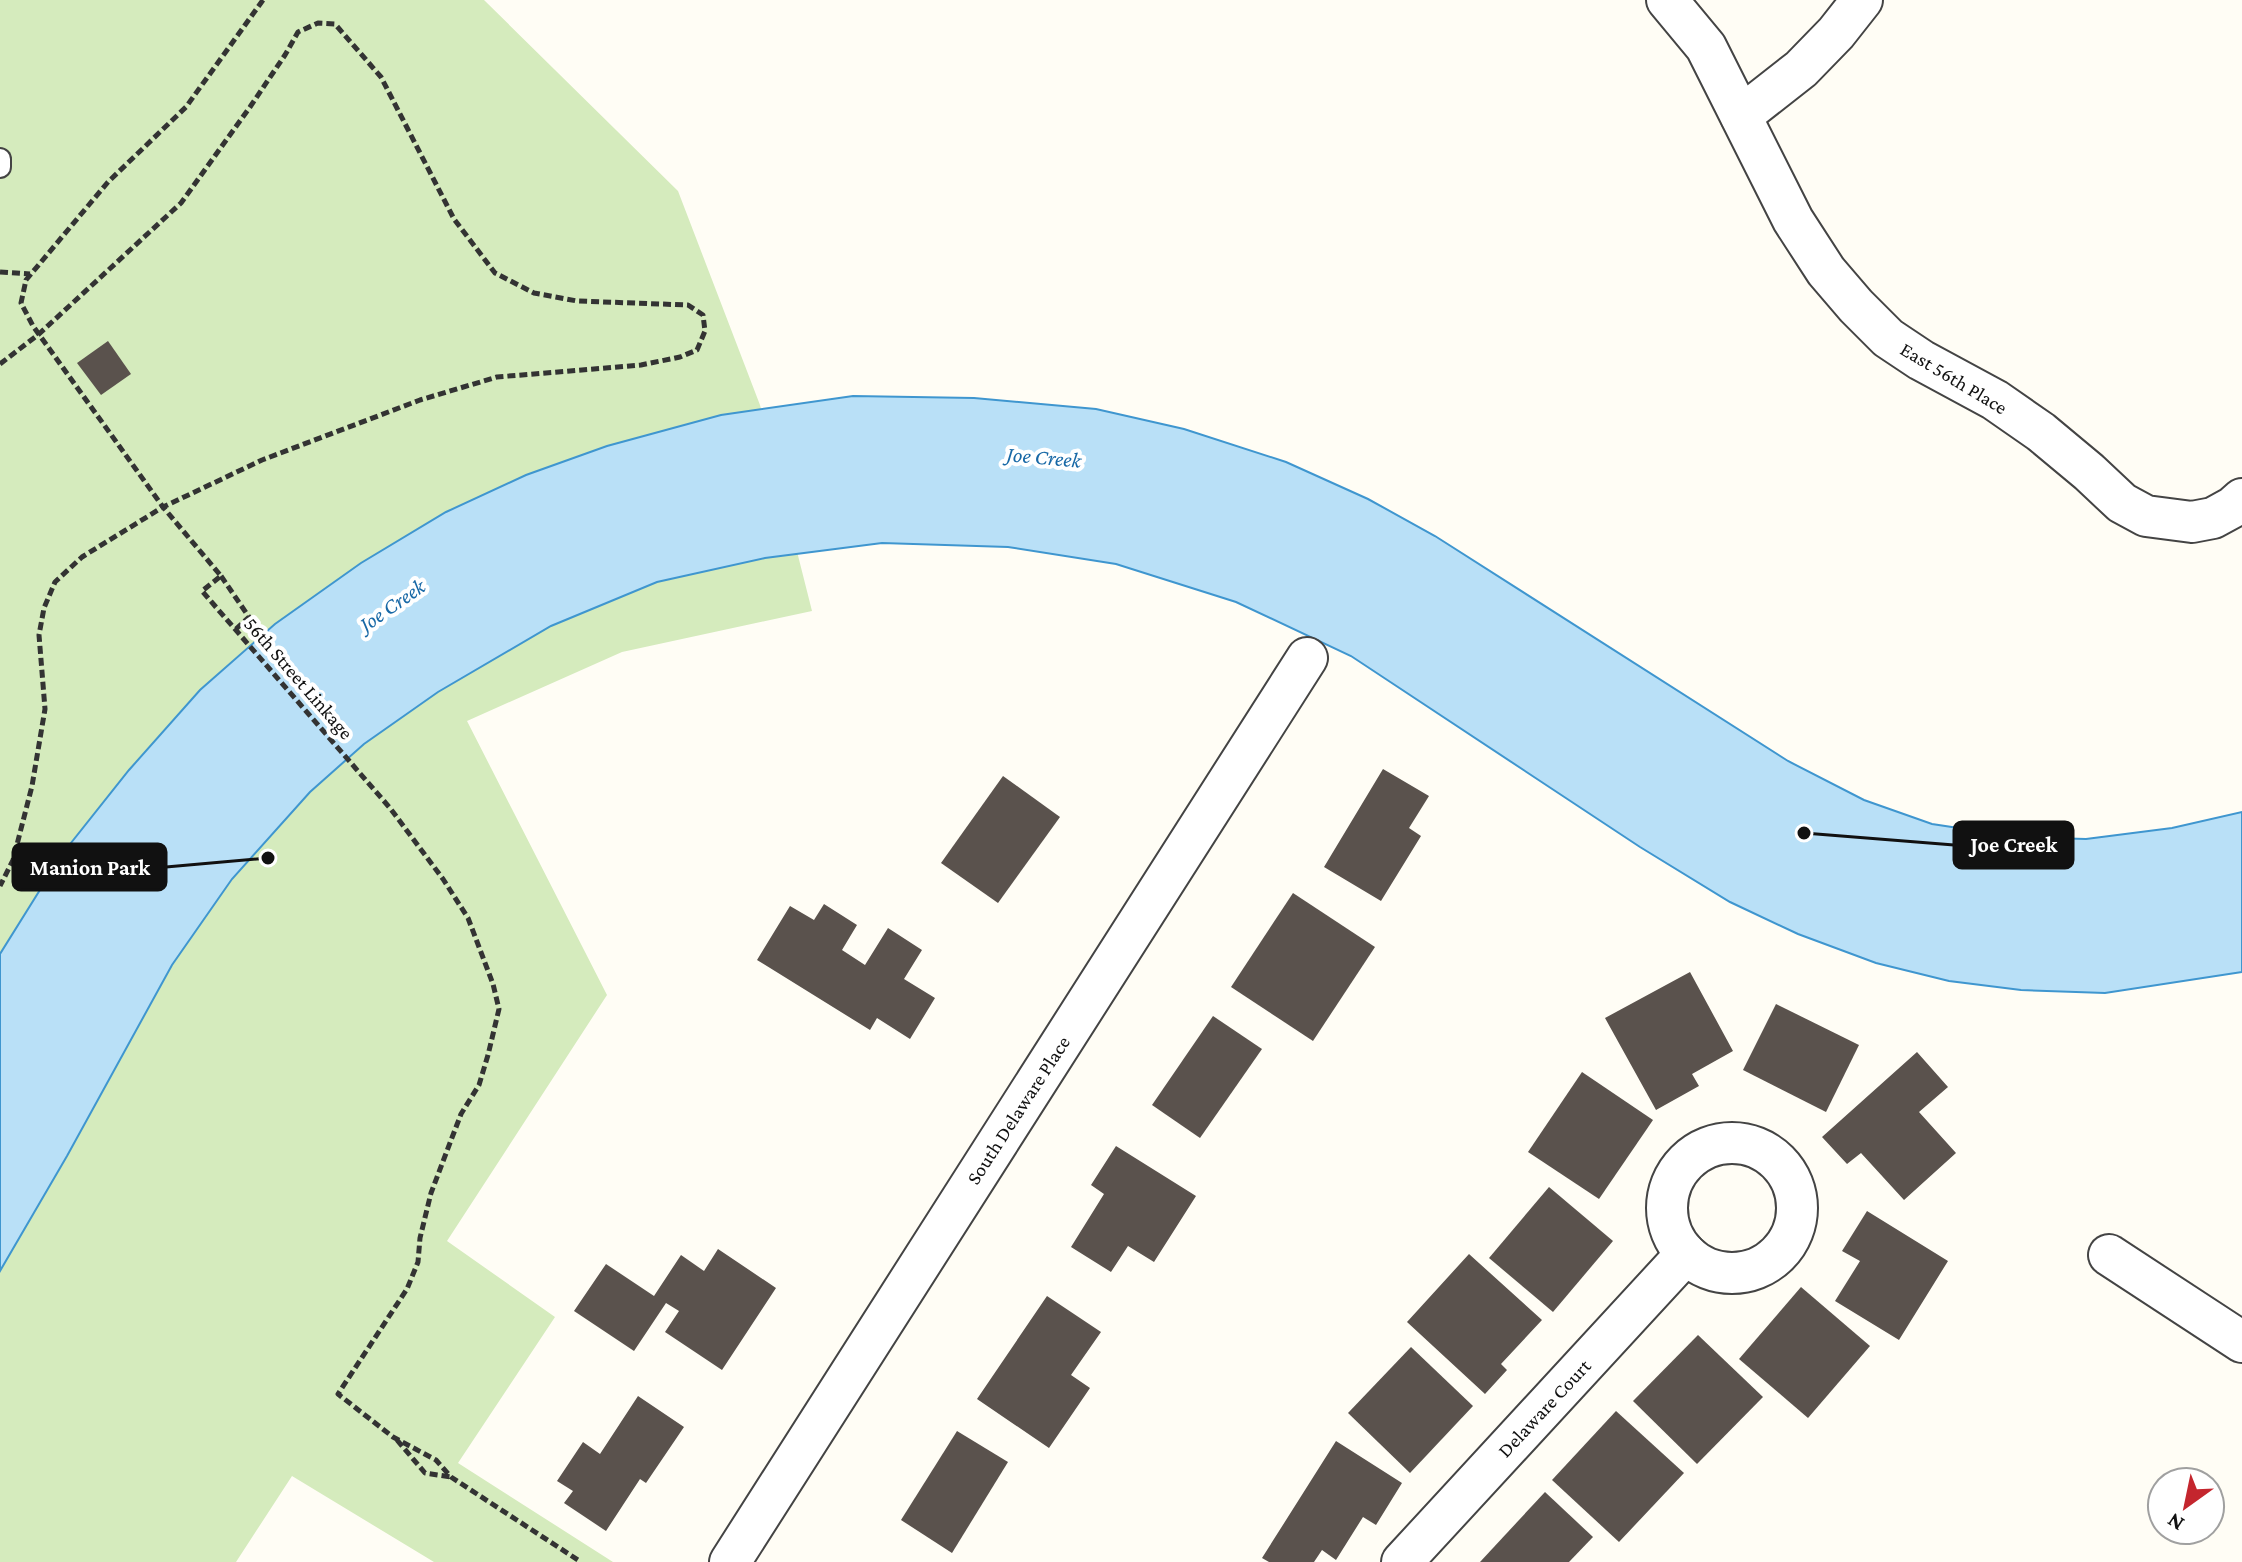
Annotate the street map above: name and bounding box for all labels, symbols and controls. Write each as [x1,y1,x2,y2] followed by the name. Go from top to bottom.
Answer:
[1897,338,2011,419] street label: East 56th Place
[1002,441,1084,473] water label: Joe Creek
[351,572,431,639] water label: Joe Creek
[239,613,358,744] street label: 56th Street Linkage
[1954,822,2073,868] callout: Joe Creek
[1968,832,2059,857] text: Joe Creek
[13,844,166,890] callout: Manion Park
[30,855,151,880] text: Manion Park
[962,1032,1074,1188] street label: South Delaware Place
[1493,1354,1595,1461] street label: Delaware Court
[2146,1466,2226,1546] north arrow
[2162,1508,2188,1537] text: N

